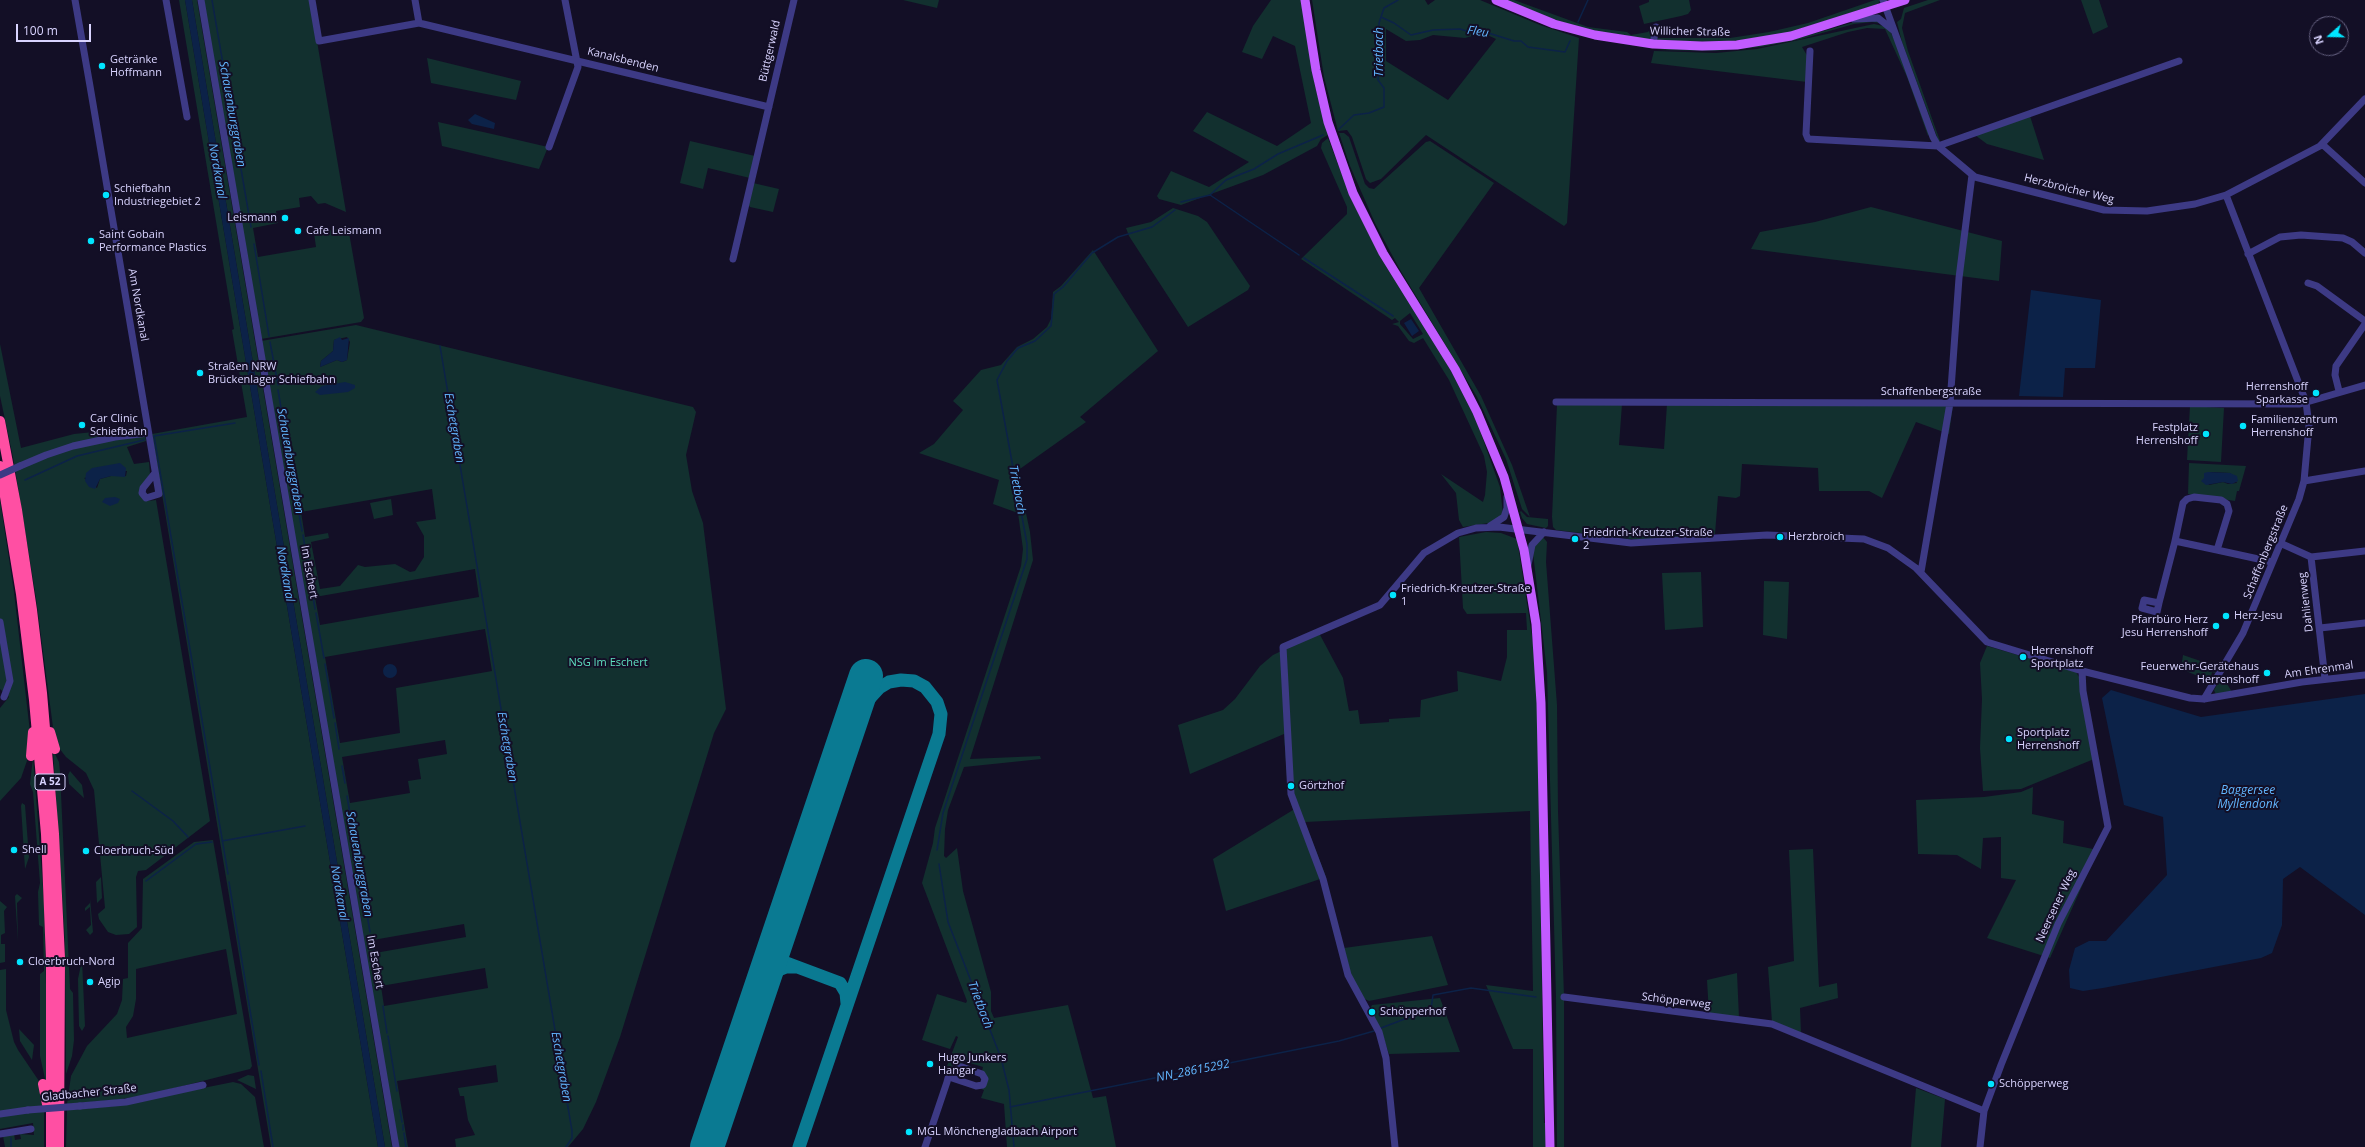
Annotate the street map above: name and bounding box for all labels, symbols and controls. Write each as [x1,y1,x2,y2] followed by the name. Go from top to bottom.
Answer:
[18,16,93,42] scale bar
[2309,16,2349,56] north arrow
[757,19,783,83] street label: Büttgerwald
[23,22,58,39] text: 100 m
[1466,23,1490,41] water label: Fleu
[1650,25,1730,39] street label: Willicher Straße
[1373,27,1387,77] water label: Trietbach
[2310,33,2327,47] text: N
[586,45,660,75] street label: Kanalsbenden
[110,53,162,79] place label: Getränke Hoffmann
[216,60,248,168] water label: Schauenburggraben
[97,61,107,71] marker: Getränke Hoffmann
[205,142,229,200] water label: Nordkanal
[2023,171,2115,207] street label: Herzbroicher Weg
[114,182,201,208] place label: Schiefbahn Industriegebiet 2
[101,190,111,200] marker: Schiefbahn Industriegebiet 2
[227,211,277,225] place label: Leismann
[280,213,290,223] marker: Leismann
[306,224,382,238] place label: Cafe Leismann
[293,226,303,236] marker: Cafe Leismann
[99,228,206,254] place label: Saint Gobain Performance Plastics
[86,236,96,246] marker: Saint Gobain Performance Plastics
[125,268,151,342] street label: Am Nordkanal
[208,360,336,386] place label: Straßen NRW Brückenlager Schiefbahn
[195,368,205,378] marker: Straßen NRW Brückenlager Schiefbahn
[2246,380,2308,406] place label: Herrenshoff Sparkasse
[1881,385,1981,399] street label: Schaffenbergstraße
[2311,388,2321,398] marker: Herrenshoff Sparkasse
[441,392,467,464] water label: Eschetgraben
[274,407,306,515] water label: Schauenburggraben
[90,412,147,438] place label: Car Clinic Schiefbahn
[2251,413,2338,439] place label: Familienzentrum Herrenshoff
[77,420,87,430] marker: Car Clinic Schiefbahn
[2136,421,2198,447] place label: Festplatz Herrenshoff
[2238,421,2248,431] marker: Familienzentrum Herrenshoff
[2201,429,2211,439] marker: Festplatz Herrenshoff
[1006,464,1028,516] water label: Trietbach
[2241,503,2291,601] street label: Schaffenbergstraße
[1583,526,1713,552] place label: Friedrich-Kreutzer-Straße 2
[1788,530,1845,544] place label: Herzbroich
[1775,532,1785,542] marker: Herzbroich
[1570,534,1580,544] marker: Friedrich-Kreutzer-Straße 2
[298,544,320,600] street label: Im Eschert
[273,545,297,603] water label: Nordkanal
[2296,571,2316,633] street label: Dahlienweg
[1401,582,1531,608] place label: Friedrich-Kreutzer-Straße 1
[1388,590,1398,600] marker: Friedrich-Kreutzer-Straße 1
[2234,609,2283,623] place label: Herz-Jesu
[2221,611,2231,621] marker: Herz-Jesu
[2122,613,2208,639] place label: Pfarrbüro Herz Jesu Herrenshoff
[2211,621,2221,631] marker: Pfarrbüro Herz Jesu Herrenshoff
[2031,644,2093,670] place label: Herrenshoff Sportplatz
[2018,652,2028,662] marker: Herrenshoff Sportplatz
[568,656,648,670] park label: NSG Im Eschert
[2284,659,2354,681] street label: Am Ehrenmal
[2141,660,2259,686] place label: Feuerwehr-Gerätehaus Herrenshoff
[2262,668,2272,678] marker: Feuerwehr-Gerätehaus Herrenshoff
[494,711,520,783] water label: Eschetgraben
[2017,726,2079,752] place label: Sportplatz Herrenshoff
[2004,734,2014,744] marker: Sportplatz Herrenshoff
[35,774,65,790] road number: A 52
[1299,779,1344,793] place label: Görtzhof
[1286,781,1296,791] marker: Görtzhof
[2218,784,2278,812] water label: Baggersee Myllendonk
[343,810,375,918] water label: Schauenburggraben
[22,843,47,857] place label: Shell
[94,844,174,858] place label: Cloerbruch-Süd
[9,845,19,855] marker: Shell
[81,846,91,856] marker: Cloerbruch-Süd
[327,864,351,922] water label: Nordkanal
[2033,867,2079,945] street label: Neersener Weg
[364,934,386,990] street label: Im Eschert
[28,955,115,969] place label: Cloerbruch-Nord
[15,957,25,967] marker: Cloerbruch-Nord
[98,975,120,989] place label: Agip
[85,977,95,987] marker: Agip
[964,979,996,1031] water label: Trietbach
[1641,990,1711,1012] street label: Schöpperweg
[1380,1005,1446,1019] place label: Schöpperhof
[1367,1007,1377,1017] marker: Schöpperhof
[548,1031,574,1103] water label: Eschetgraben
[938,1051,1006,1077] place label: Hugo Junkers Hangar
[1155,1057,1231,1085] water label: NN_28615292
[925,1059,935,1069] marker: Hugo Junkers Hangar
[1999,1077,2068,1091] place label: Schöpperweg
[1986,1079,1996,1089] marker: Schöpperweg
[41,1081,137,1105] street label: Gladbacher Straße
[917,1125,1077,1139] place label: MGL Mönchengladbach Airport
[904,1127,914,1137] marker: MGL Mönchengladbach Airport

